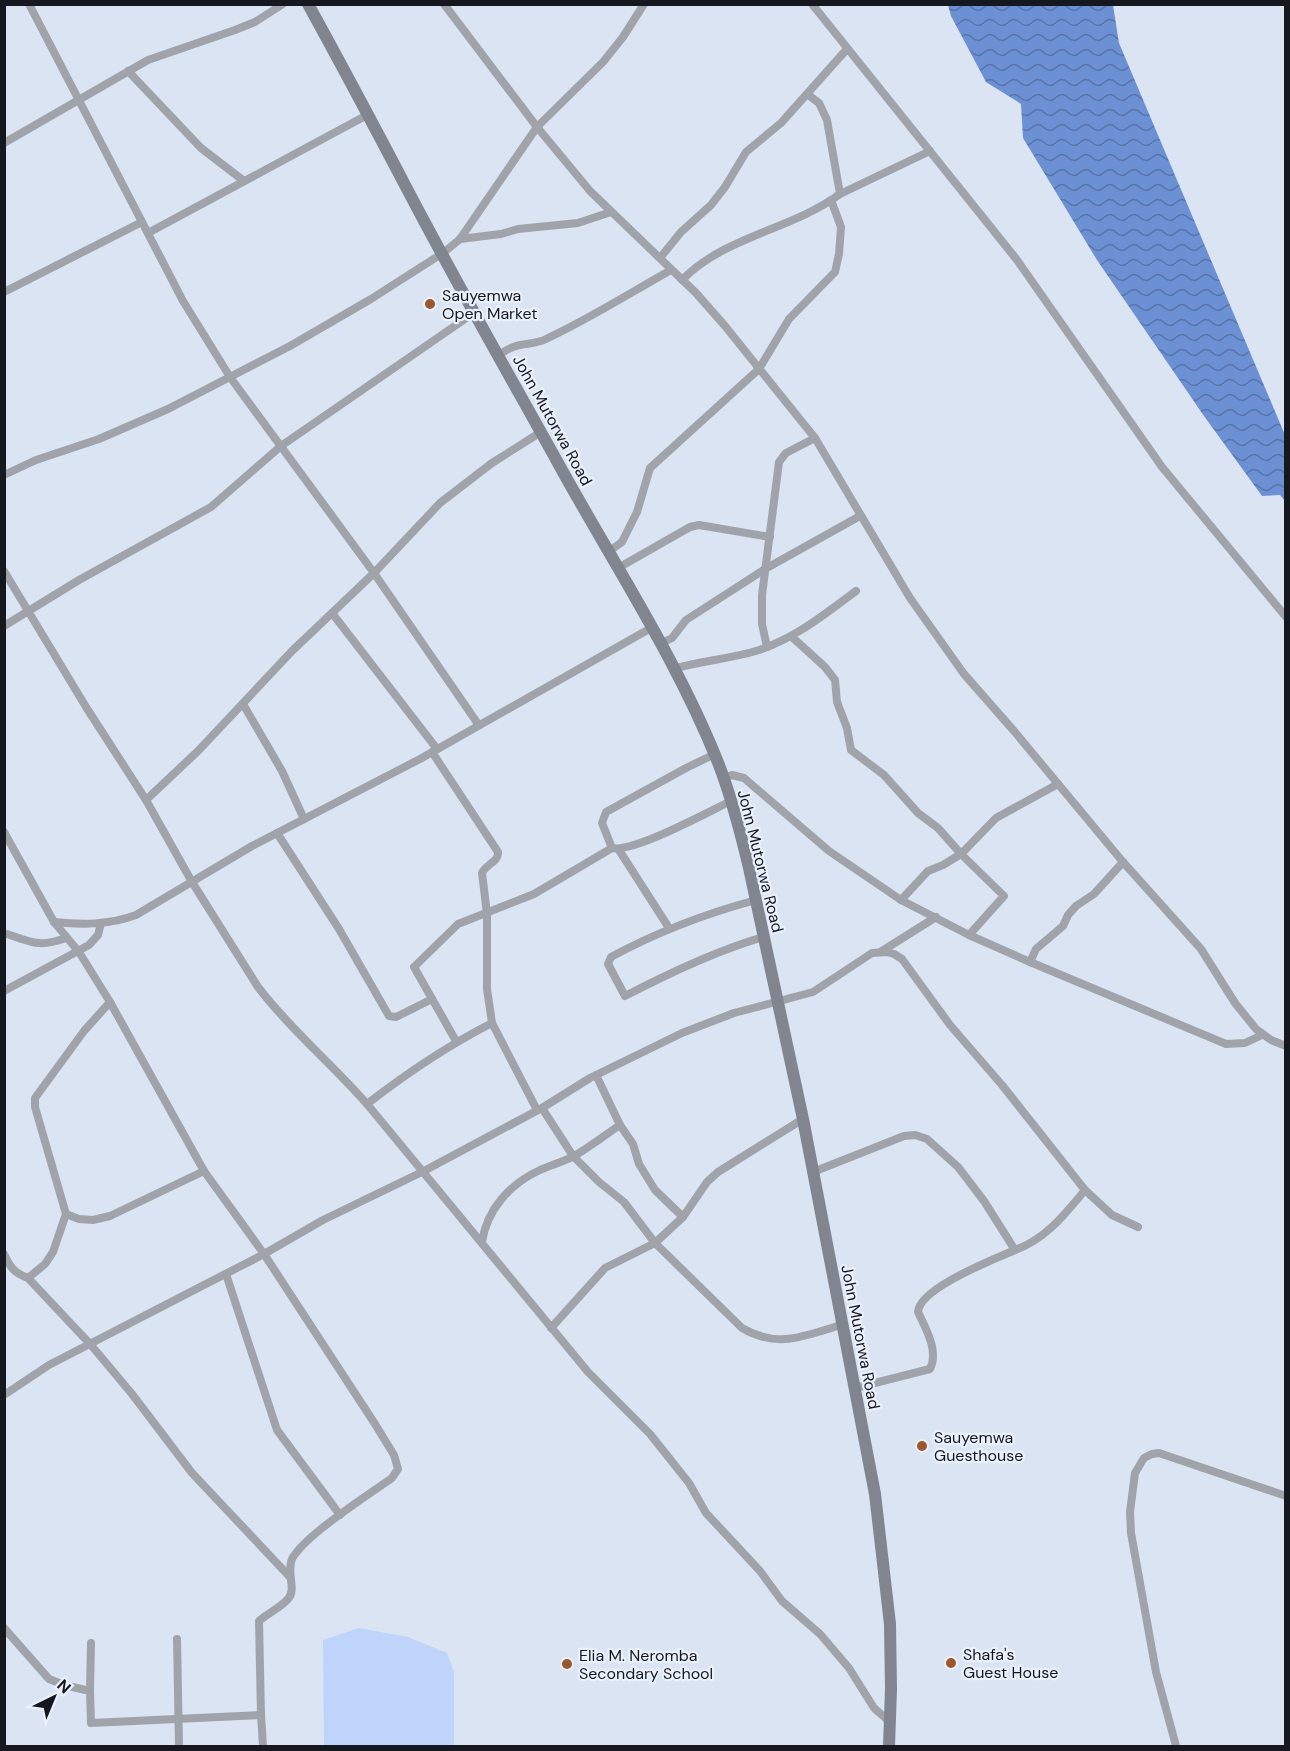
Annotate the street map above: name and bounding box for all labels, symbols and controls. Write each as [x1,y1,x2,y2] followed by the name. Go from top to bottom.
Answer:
[442,285,538,324] place label: Sauyemwa Open Market
[423,297,437,311] marker: Sauyemwa Open Market
[508,351,597,489] street label: John Mutorwa Road
[733,788,788,935] street label: John Mutorwa Road
[836,1263,885,1411] street label: John Mutorwa Road
[934,1427,1023,1466] place label: Sauyemwa Guesthouse
[915,1439,929,1453] marker: Sauyemwa Guesthouse
[963,1644,1058,1683] place label: Shafa's Guest House
[579,1645,713,1684] place label: Elia M. Neromba Secondary School
[944,1656,958,1670] marker: Shafa's Guest House
[560,1657,574,1671] marker: Elia M. Neromba Secondary School
[24,1667,84,1727] north arrow
[52,1675,75,1698] text: N

